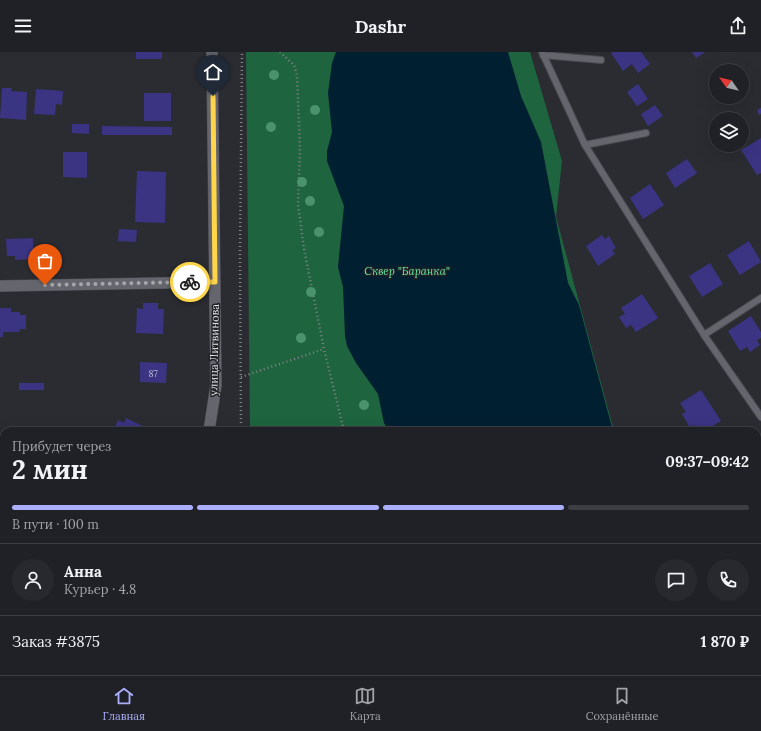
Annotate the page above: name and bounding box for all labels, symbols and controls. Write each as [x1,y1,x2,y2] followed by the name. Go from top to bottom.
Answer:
[12,15,34,37] icon: menu
[355,15,406,38] text: Dashr
[727,15,749,37] icon: share
[196,55,230,96] pin
[202,61,224,83] icon: home
[709,64,749,104] north arrow
[709,64,749,152] map controls
[709,112,749,152] button: layers
[28,244,62,285] pin
[34,250,56,272] icon: bag
[170,262,210,302] courier
[364,264,450,278] park label: Сквер "Баранка"
[179,271,201,293] icon: bike
[206,304,222,396] street label: улица Литвинова
[148,368,158,379] house number: 87
[12,438,111,455] text: Прибудет через
[665,452,749,471] text: 09:37–09:42
[12,453,88,486] text: 2 мин
[12,516,99,533] text: В пути · 100 m
[12,559,54,601] button: person
[655,559,697,601] button: chat
[707,559,749,601] button: phone
[64,562,102,581] text: Анна
[64,581,136,598] text: Курьер · 4.8
[12,632,100,651] text: Заказ #3875
[701,632,749,651] text: 1 870 ₽
[102,685,145,723] tab: Главная
[350,685,381,723] tab: Карта
[586,685,659,723] tab: Сохранённые

